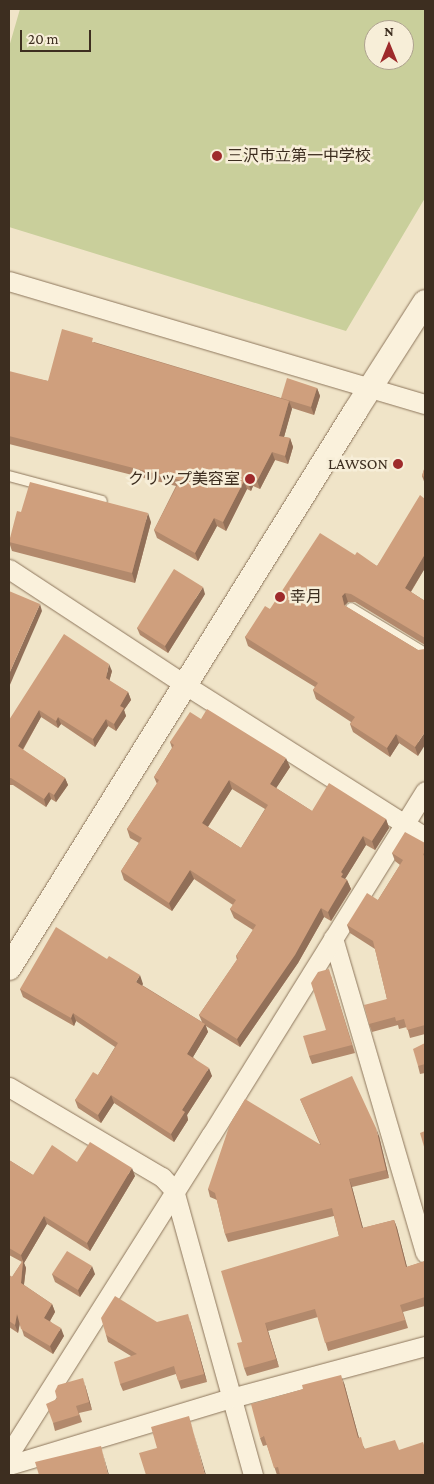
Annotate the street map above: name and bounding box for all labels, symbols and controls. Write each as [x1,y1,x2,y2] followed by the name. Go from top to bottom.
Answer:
[22,20,94,52] scale bar
[364,20,414,70] north arrow
[384,23,394,39] text: N
[28,31,59,47] text: 20 m
[227,146,371,166] place label: 三沢市立第一中学校
[211,150,223,162] marker: 三沢市立第一中学校
[328,454,388,474] place label: LAWSON
[392,458,404,470] marker: LAWSON
[128,469,240,489] place label: クリップ美容室
[244,473,256,485] marker: クリップ美容室
[290,587,322,607] place label: 幸月
[274,591,286,603] marker: 幸月

